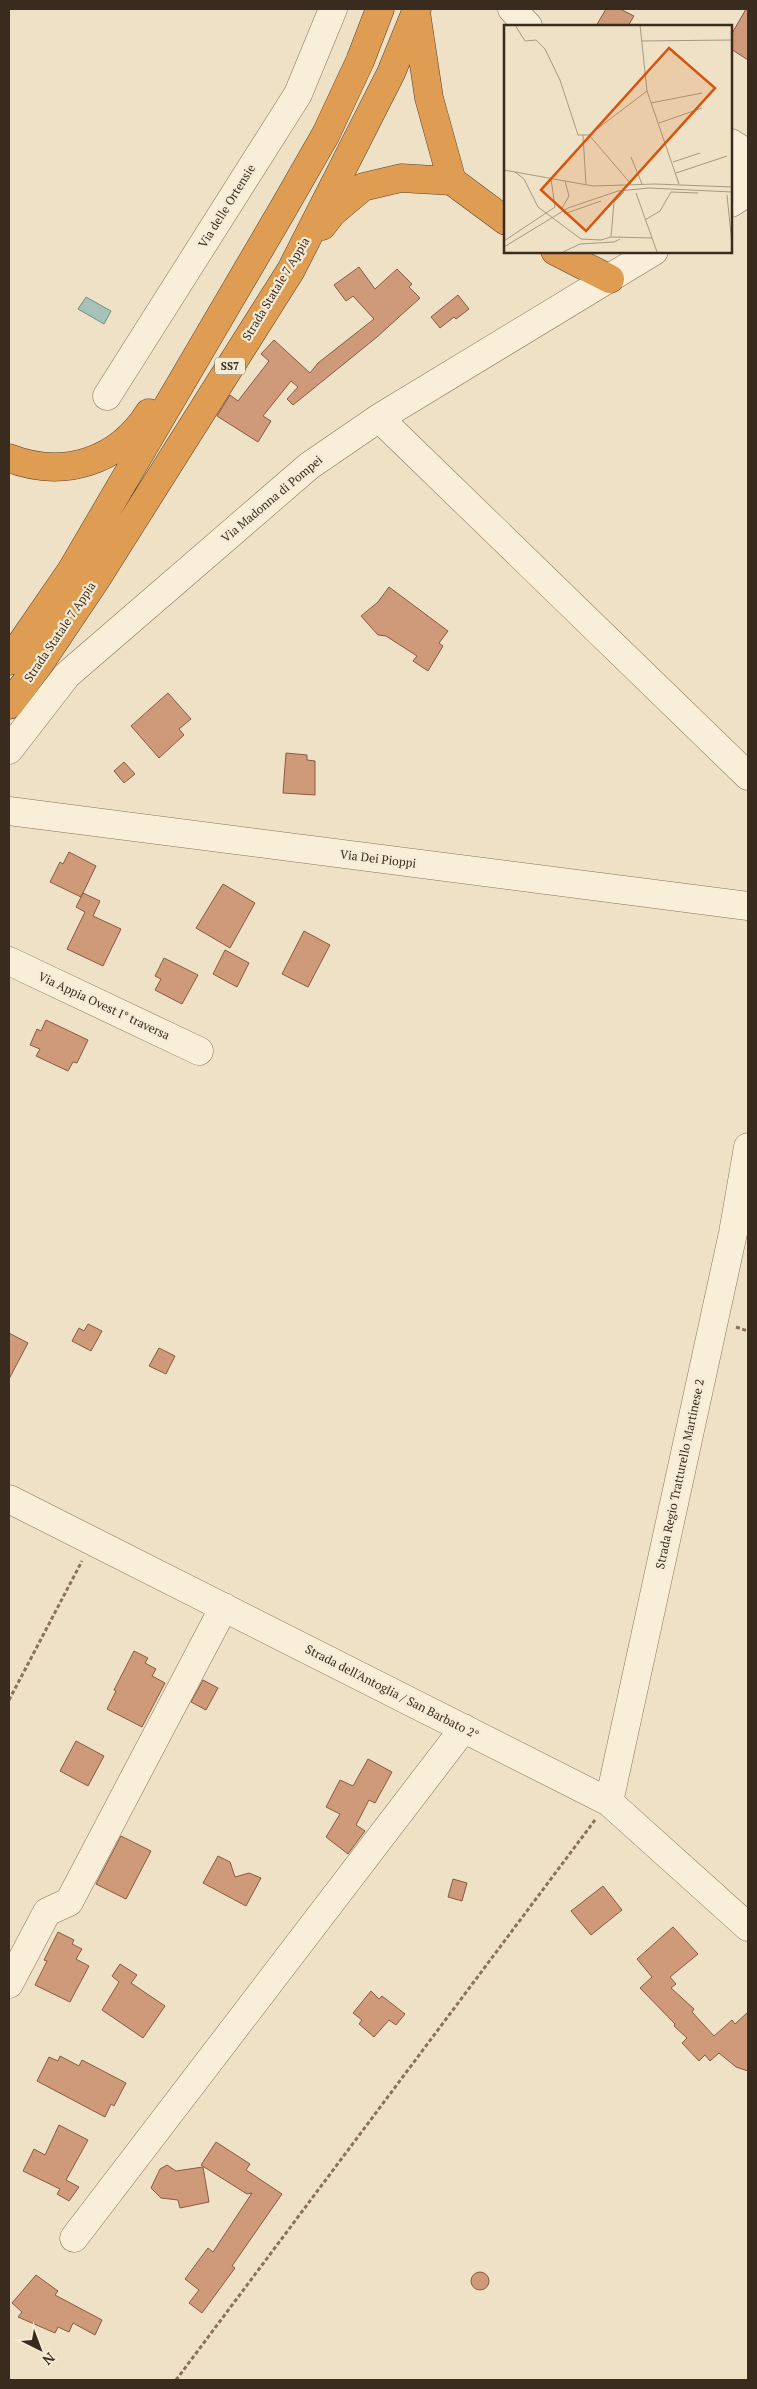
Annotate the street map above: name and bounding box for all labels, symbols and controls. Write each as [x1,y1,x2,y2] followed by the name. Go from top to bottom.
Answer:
[504,25,732,252] inset map
[195,161,258,250] street label: Via delle Ortensie
[239,234,312,343] street label: Strada Statale 7 Appia
[215,358,245,374] road number: SS7
[218,452,326,545] street label: Via Madonna di Pompei
[20,579,99,685] street label: Strada Statale 7 Appia
[339,846,417,871] street label: Via Dei Pioppi
[36,968,172,1043] street label: Via Appia Ovest I° traversa
[652,1378,707,1570] street label: Strada Regio Tratturello Martinese 2
[303,1641,482,1742] street label: Strada dell'Antoglia / San Barbato 2°
[15,2324,65,2374] north arrow
[38,2348,59,2370] text: N

